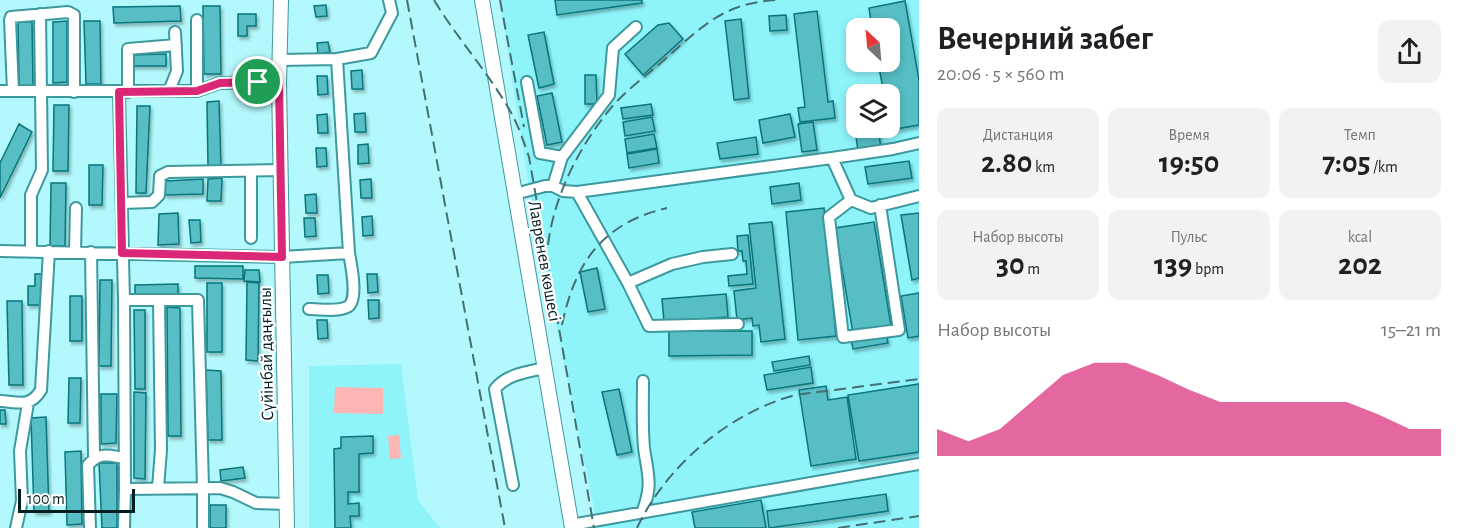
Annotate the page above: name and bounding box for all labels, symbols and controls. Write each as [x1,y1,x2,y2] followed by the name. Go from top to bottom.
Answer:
[846,18,900,72] north arrow
[846,18,900,138] map controls
[1378,20,1441,83] button: share
[937,23,1153,56] text: Вечерний забег
[232,56,283,107] pin
[937,64,1065,84] text: 20:06 · 5 × 560 m
[241,65,274,98] icon: arrive
[846,84,900,138] button: layers
[983,127,1053,143] text: Дистанция
[1168,127,1210,143] text: Время
[1344,127,1376,143] text: Темп
[981,148,1032,178] text: 2.80
[1159,148,1219,178] text: 19:50
[1322,148,1371,178] text: 7:05
[1032,159,1055,175] text: km
[1371,159,1398,175] text: /km
[525,199,564,323] street label: Лавренев көшесі
[972,229,1064,245] text: Набор высоты
[1170,229,1208,245] text: Пульс
[1348,229,1372,245] text: kcal
[996,250,1025,280] text: 30
[1154,250,1192,280] text: 139
[1338,250,1382,280] text: 202
[1025,261,1040,277] text: m
[1192,261,1224,277] text: bpm
[256,287,277,421] street label: Сүйінбай даңғылы
[937,320,1051,340] text: Набор высоты
[1381,320,1441,340] text: 15–21 m
[18,486,135,514] scale bar
[27,491,65,507] text: 100 m

